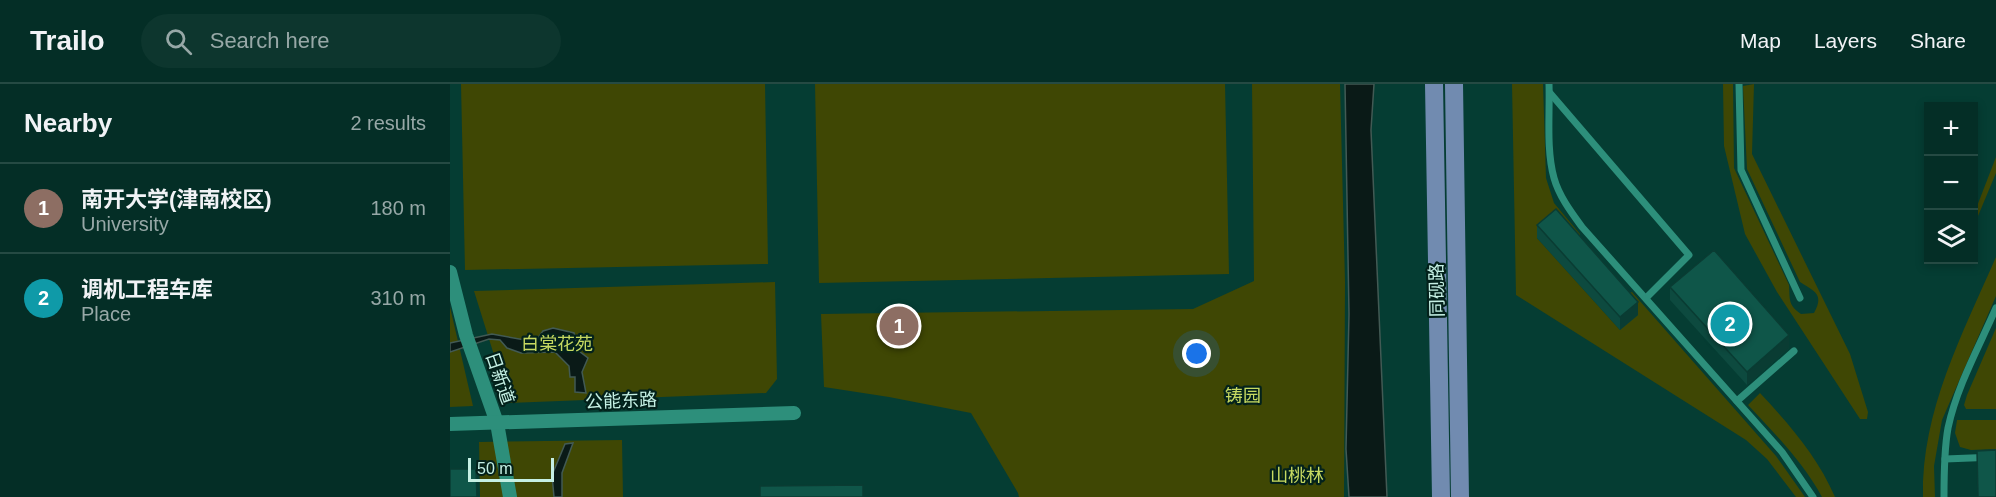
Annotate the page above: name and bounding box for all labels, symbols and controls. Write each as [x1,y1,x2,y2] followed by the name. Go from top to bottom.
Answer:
[141,14,561,68] search box
[30,25,105,56] text: Trailo
[162,25,195,58] icon: search
[210,28,330,53] text: Search here
[1740,29,1781,52] text: Map
[1814,29,1877,52] text: Layers
[1910,29,1966,52] text: Share
[1924,102,1978,264] map controls
[1924,102,1978,156] button: +
[24,108,112,138] text: Nearby
[350,112,426,134] text: 2 results
[1924,156,1978,210] button: −
[81,187,272,212] text: 南开大学(津南校区)
[38,197,49,219] text: 1
[370,197,426,219] text: 180 m
[1924,210,1978,264] button: layers
[81,213,169,235] text: University
[1427,263,1447,317] street label: 同砚路
[81,277,213,302] text: 调机工程车库
[38,287,49,309] text: 2
[370,287,426,309] text: 310 m
[1710,302,1750,346] pin: 2
[81,303,131,325] text: Place
[880,304,918,348] pin: 1
[521,334,593,354] park label: 白棠花苑
[1182,339,1211,368] your location
[482,349,518,407] street label: 日新道
[1225,386,1261,406] park label: 铸园
[585,390,657,412] street label: 公能东路
[468,455,554,482] scale bar
[477,460,513,477] text: 50 m
[1270,466,1324,486] park label: 山桃林

